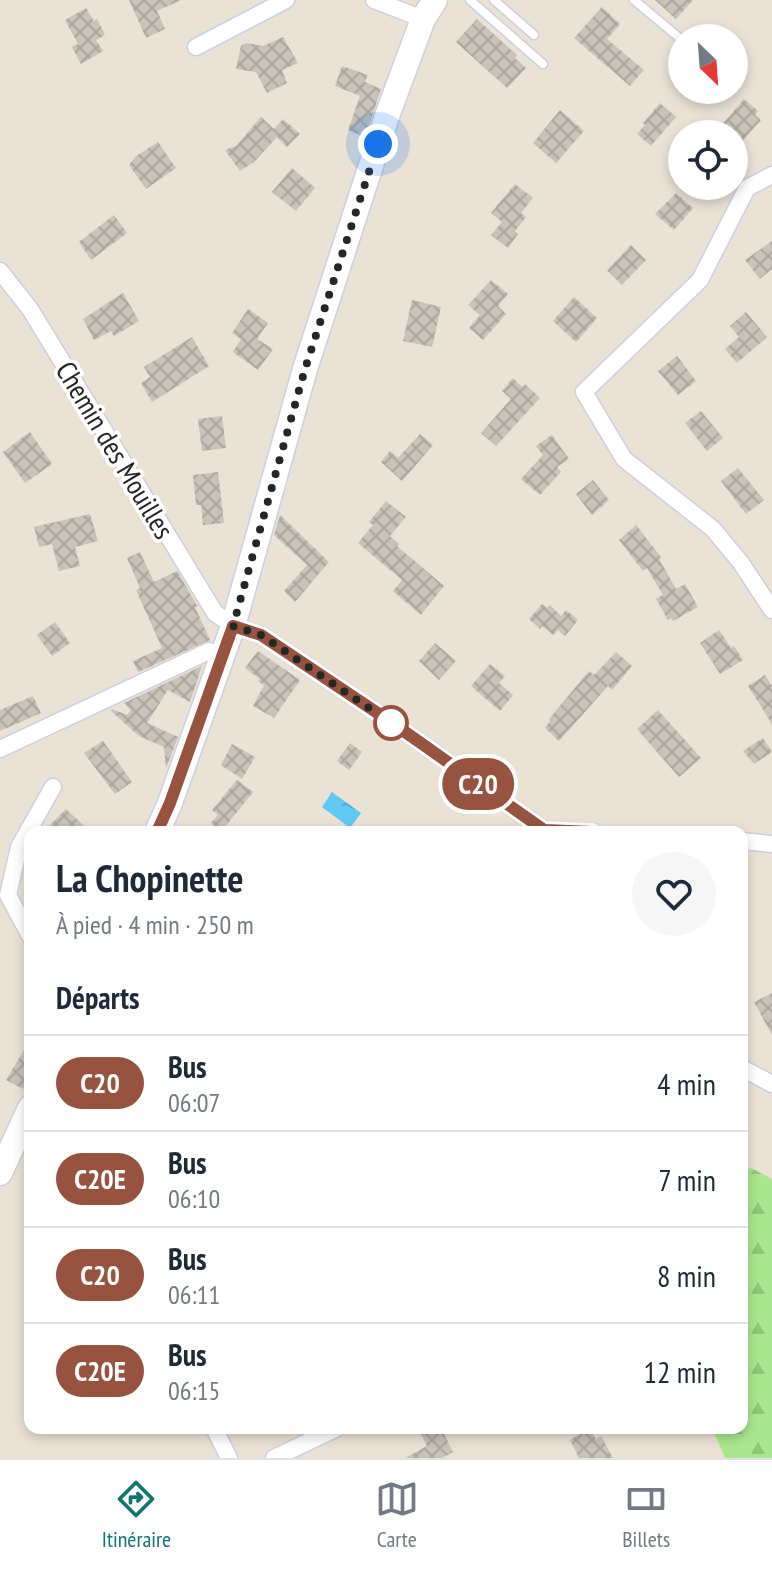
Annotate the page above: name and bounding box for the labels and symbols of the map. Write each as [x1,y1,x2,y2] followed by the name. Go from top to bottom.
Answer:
[668,24,748,104] north arrow
[358,124,398,164] your location
[48,354,183,545] street label: Chemin des Mouilles
[374,706,408,740] unlabelled marker
[432,758,524,810] line badge: C20

